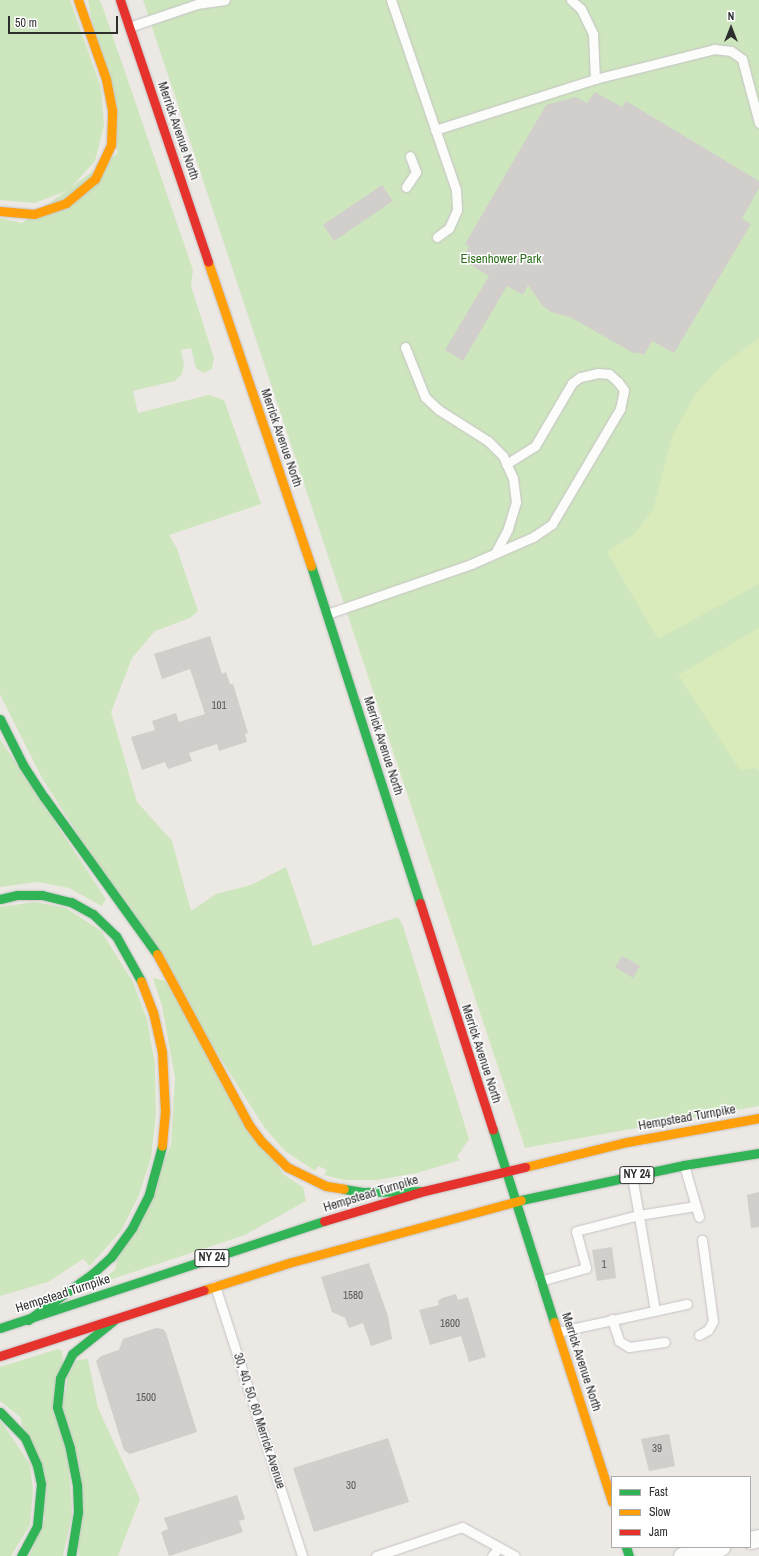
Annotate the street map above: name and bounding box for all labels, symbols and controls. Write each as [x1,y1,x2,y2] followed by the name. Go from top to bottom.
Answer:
[10,8,120,34] scale bar
[711,8,751,48] north arrow
[728,9,734,23] text: N
[15,15,37,31] text: 50 m
[154,80,202,182] street label: Merrick Avenue North
[460,251,542,267] park label: Eisenhower Park
[257,387,305,489] street label: Merrick Avenue North
[360,694,406,798] street label: Merrick Avenue North
[211,698,227,712] house number: 101
[458,1002,504,1106] street label: Merrick Avenue North
[637,1102,737,1134] street label: Hempstead Turnpike
[619,1165,655,1185] road number: NY 24
[322,1172,420,1216] street label: Hempstead Turnpike
[194,1248,230,1268] road number: NY 24
[601,1257,607,1271] house number: 1
[14,1271,112,1317] street label: Hempstead Turnpike
[343,1288,363,1302] house number: 1580
[558,1310,604,1414] street label: Merrick Avenue North
[440,1316,460,1330] house number: 1600
[230,1351,288,1491] street label: 30, 40, 50, 60 Merrick Avenue
[136,1390,156,1404] house number: 1500
[652,1441,662,1455] house number: 39
[611,1476,751,1548] legend
[346,1478,356,1492] house number: 30
[649,1484,668,1500] text: Fast
[649,1504,670,1520] text: Slow
[649,1524,668,1540] text: Jam

